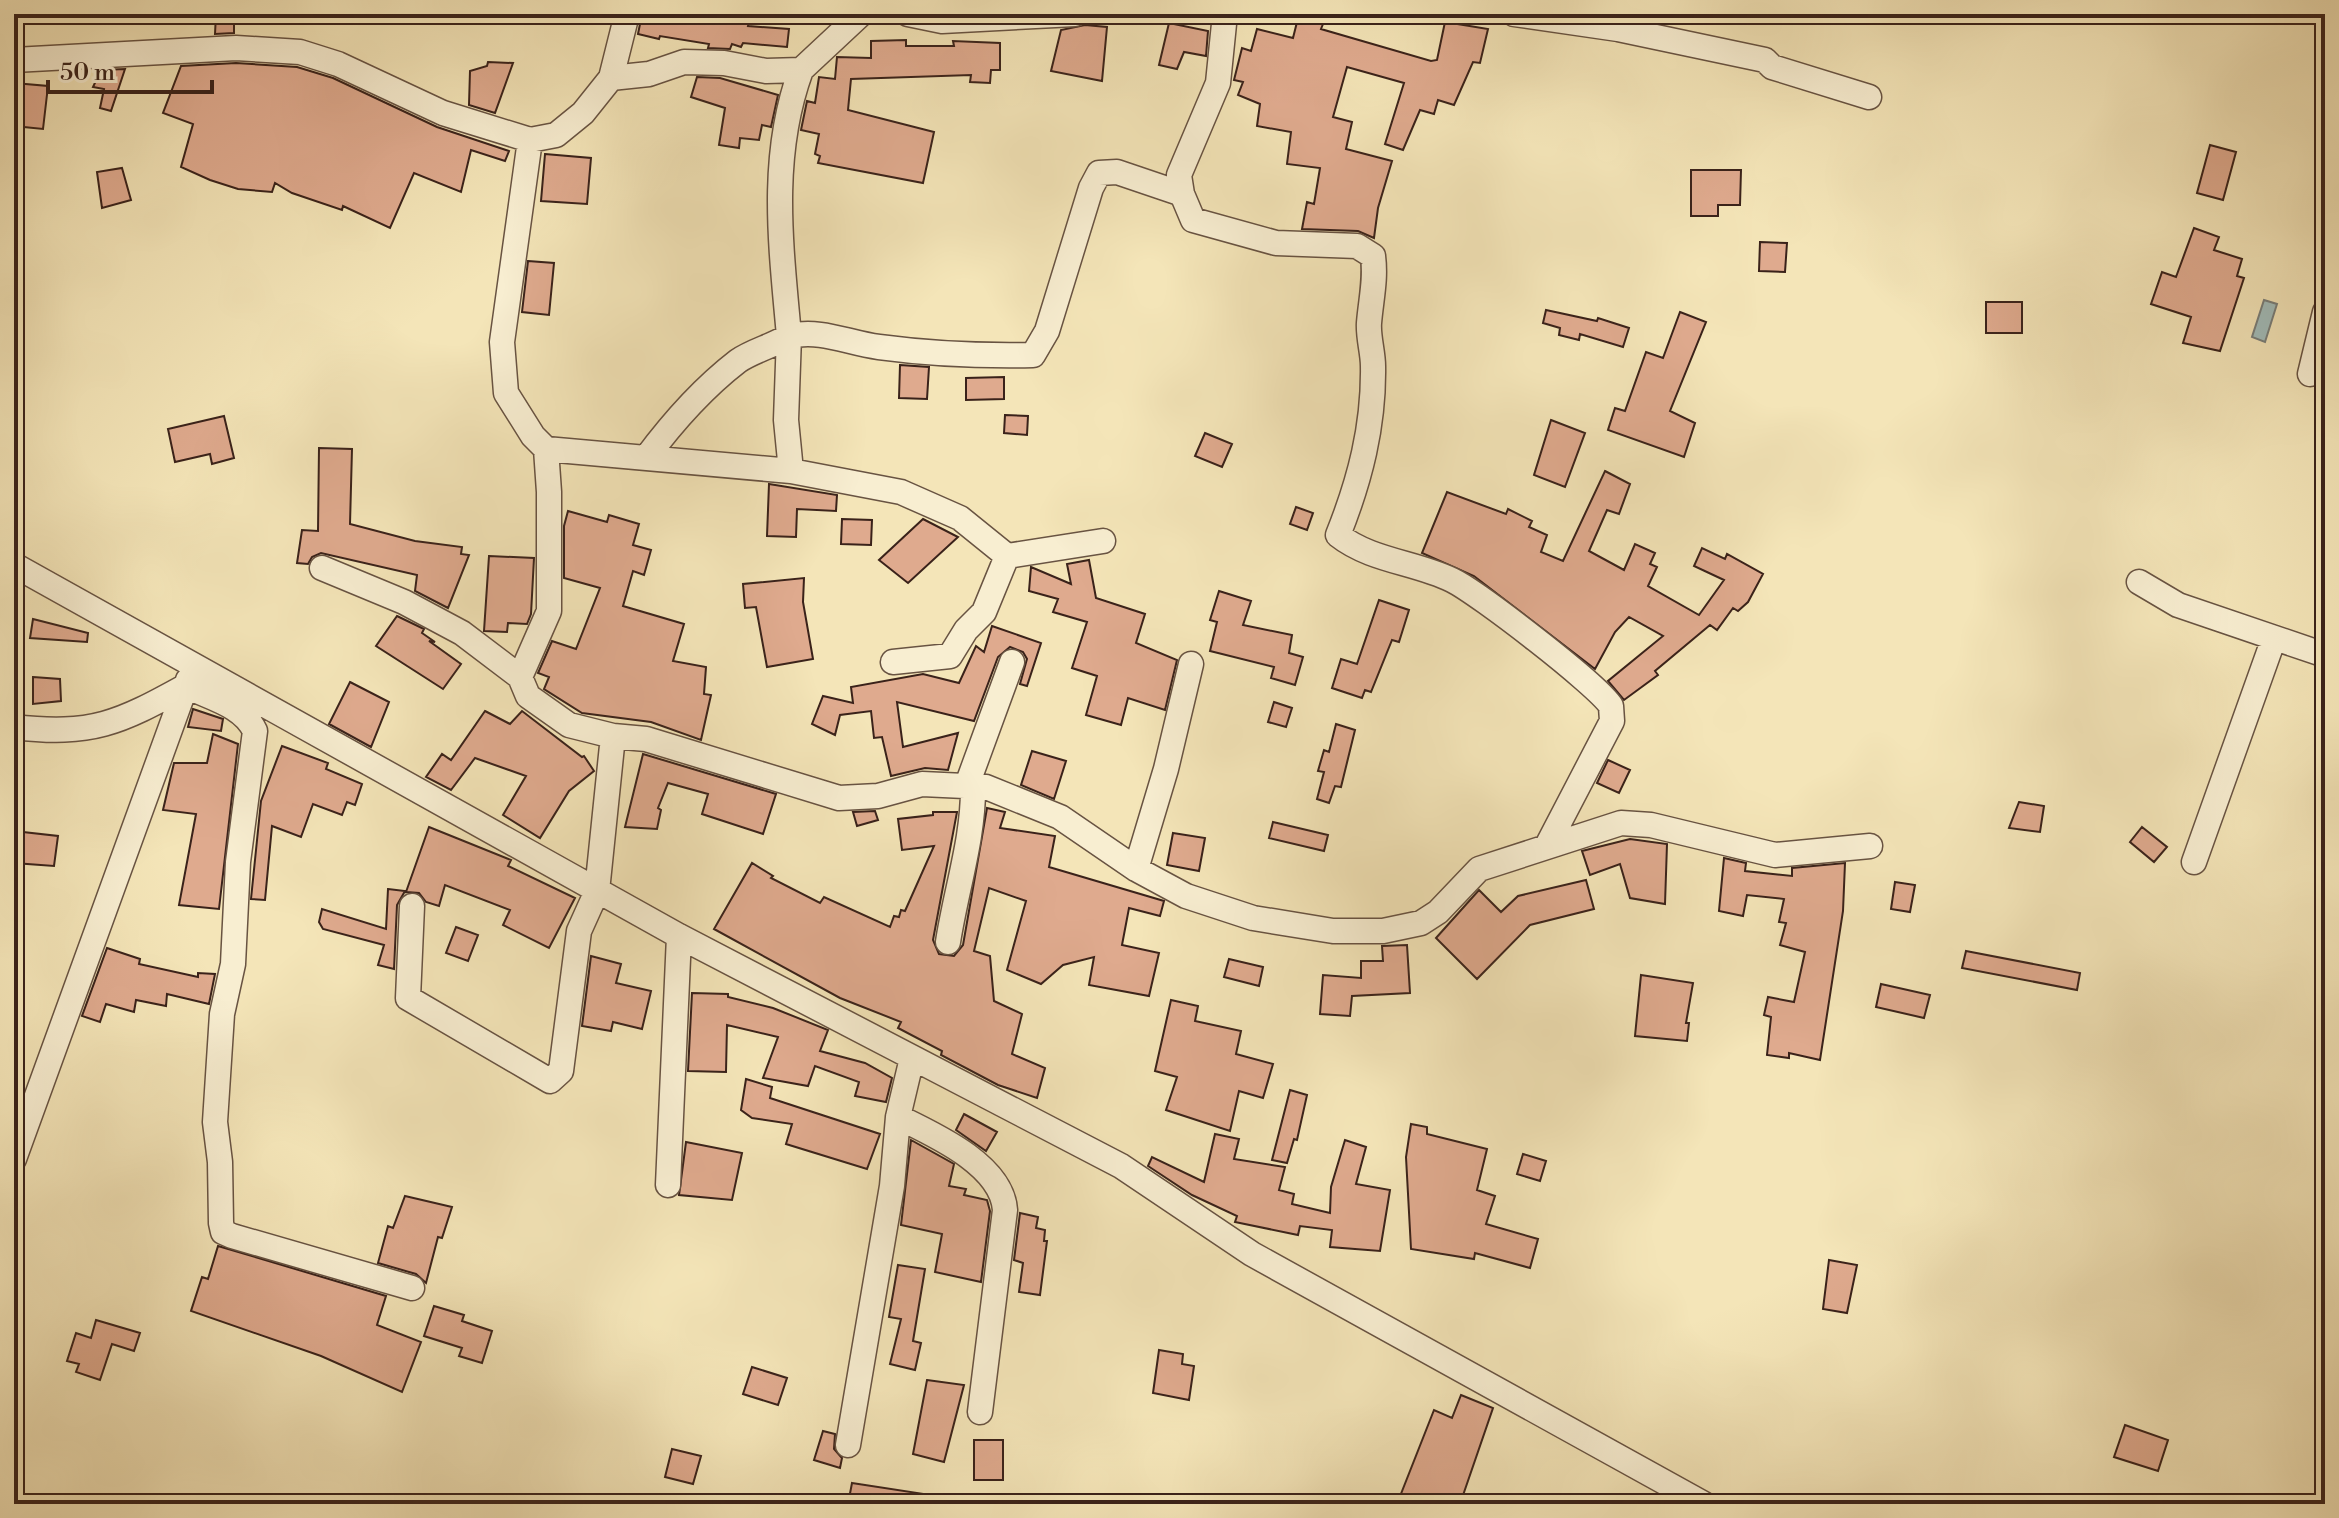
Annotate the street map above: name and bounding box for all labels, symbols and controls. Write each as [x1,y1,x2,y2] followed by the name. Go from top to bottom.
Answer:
[48,44,212,94] scale bar
[60,58,115,88] text: 50 m

